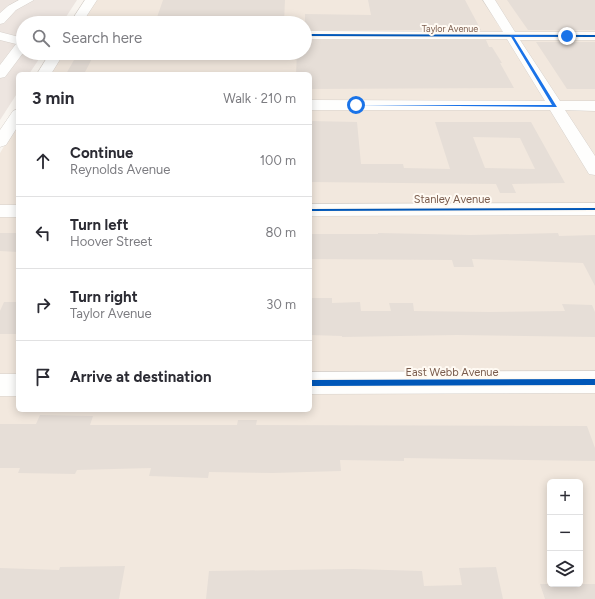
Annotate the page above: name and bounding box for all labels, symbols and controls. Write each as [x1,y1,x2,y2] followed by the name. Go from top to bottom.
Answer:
[16,16,312,60] search box
[422,23,478,34] street label: Taylor Avenue
[30,27,52,49] icon: search
[558,27,576,45] route end
[62,29,142,47] text: Search here
[32,88,74,108] text: 3 min
[223,91,296,106] text: Walk · 210 m
[347,96,365,114] route start
[70,144,133,162] text: Continue
[32,150,54,172] icon: ahead
[260,153,296,168] text: 100 m
[70,162,170,177] text: Reynolds Avenue
[414,193,490,206] street label: Stanley Avenue
[70,216,128,234] text: Turn left
[32,222,54,244] icon: left
[265,225,296,240] text: 80 m
[70,234,152,249] text: Hoover Street
[70,288,138,306] text: Turn right
[32,294,54,316] icon: right
[266,297,296,312] text: 30 m
[70,306,152,321] text: Taylor Avenue
[32,366,54,388] icon: arrive
[405,366,499,379] street label: East Webb Avenue
[70,368,211,386] text: Arrive at destination
[547,479,583,587] map controls
[547,479,583,515] button: +
[547,515,583,551] button: −
[547,551,583,587] button: layers

